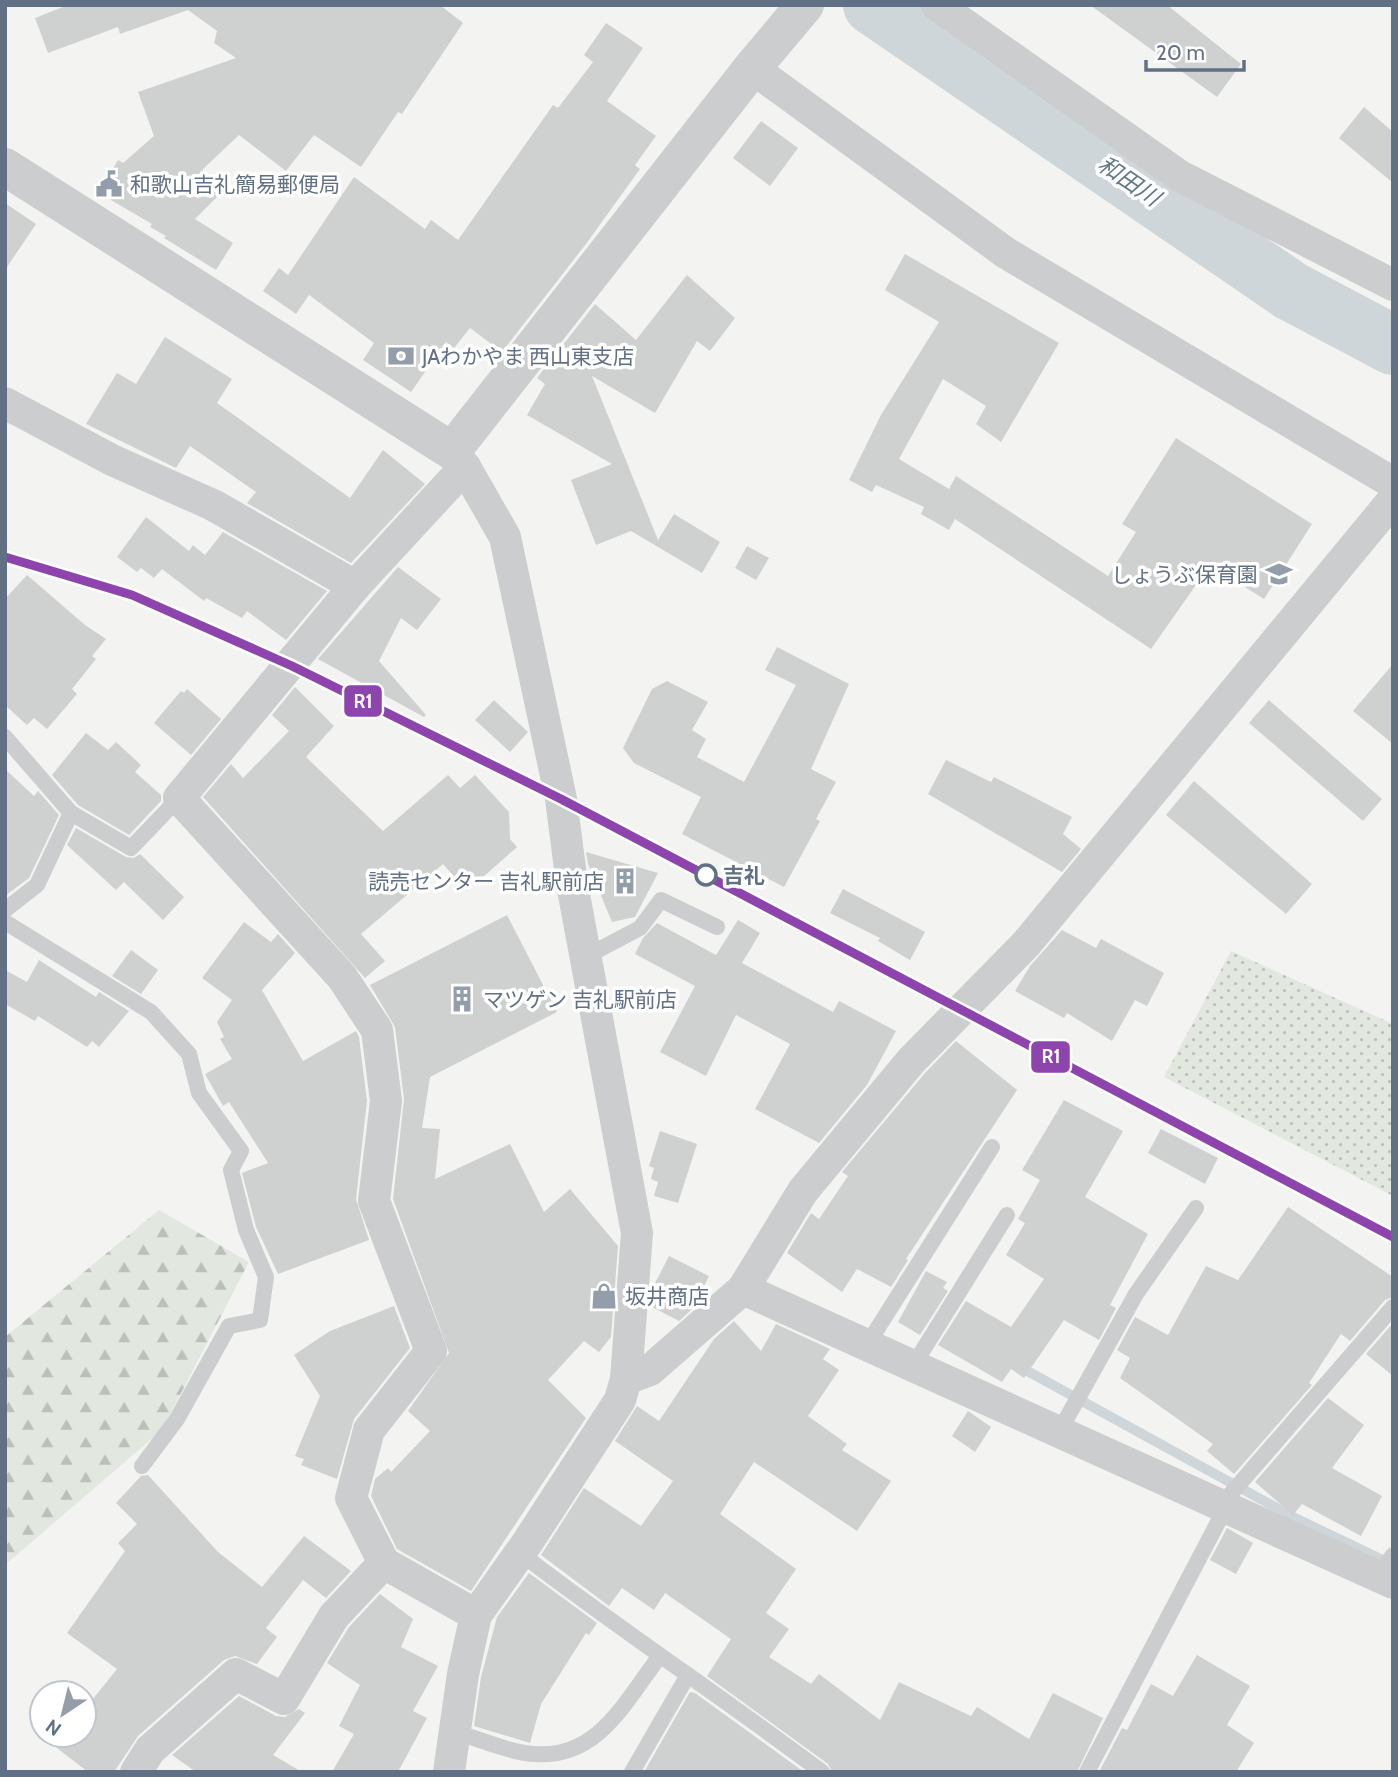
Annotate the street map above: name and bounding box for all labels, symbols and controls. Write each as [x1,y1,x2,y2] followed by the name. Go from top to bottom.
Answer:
[1146,28,1244,72] scale bar
[1156,40,1205,65] text: 20 m
[1093,150,1168,214] water label: 和田川
[94,169,124,199] public building icon: 和歌山吉礼簡易郵便局
[130,172,340,197] place label: 和歌山吉礼簡易郵便局
[386,341,416,371] bank icon: JAわかやま 西山東支店
[421,344,634,369] place label: JAわかやま 西山東支店
[1264,559,1294,589] school or university icon: しょうぶ保育園
[1111,562,1258,587] place label: しょうぶ保育園
[343,684,383,718] line badge: R1
[354,690,372,713] text: R1
[723,863,765,888] place label: 吉礼
[695,864,717,886] marker: 吉礼
[610,866,640,896] building icon: 読売センター 吉礼駅前店
[368,869,604,894] place label: 読売センター 吉礼駅前店
[447,984,477,1014] building icon: マツゲン 吉礼駅前店
[483,987,677,1012] place label: マツゲン 吉礼駅前店
[1030,1040,1071,1074] line badge: R1
[1042,1045,1060,1068] text: R1
[589,1281,619,1311] shop icon: 坂井商店
[625,1284,709,1309] place label: 坂井商店
[28,1679,98,1749] north arrow
[41,1714,66,1741] text: N

